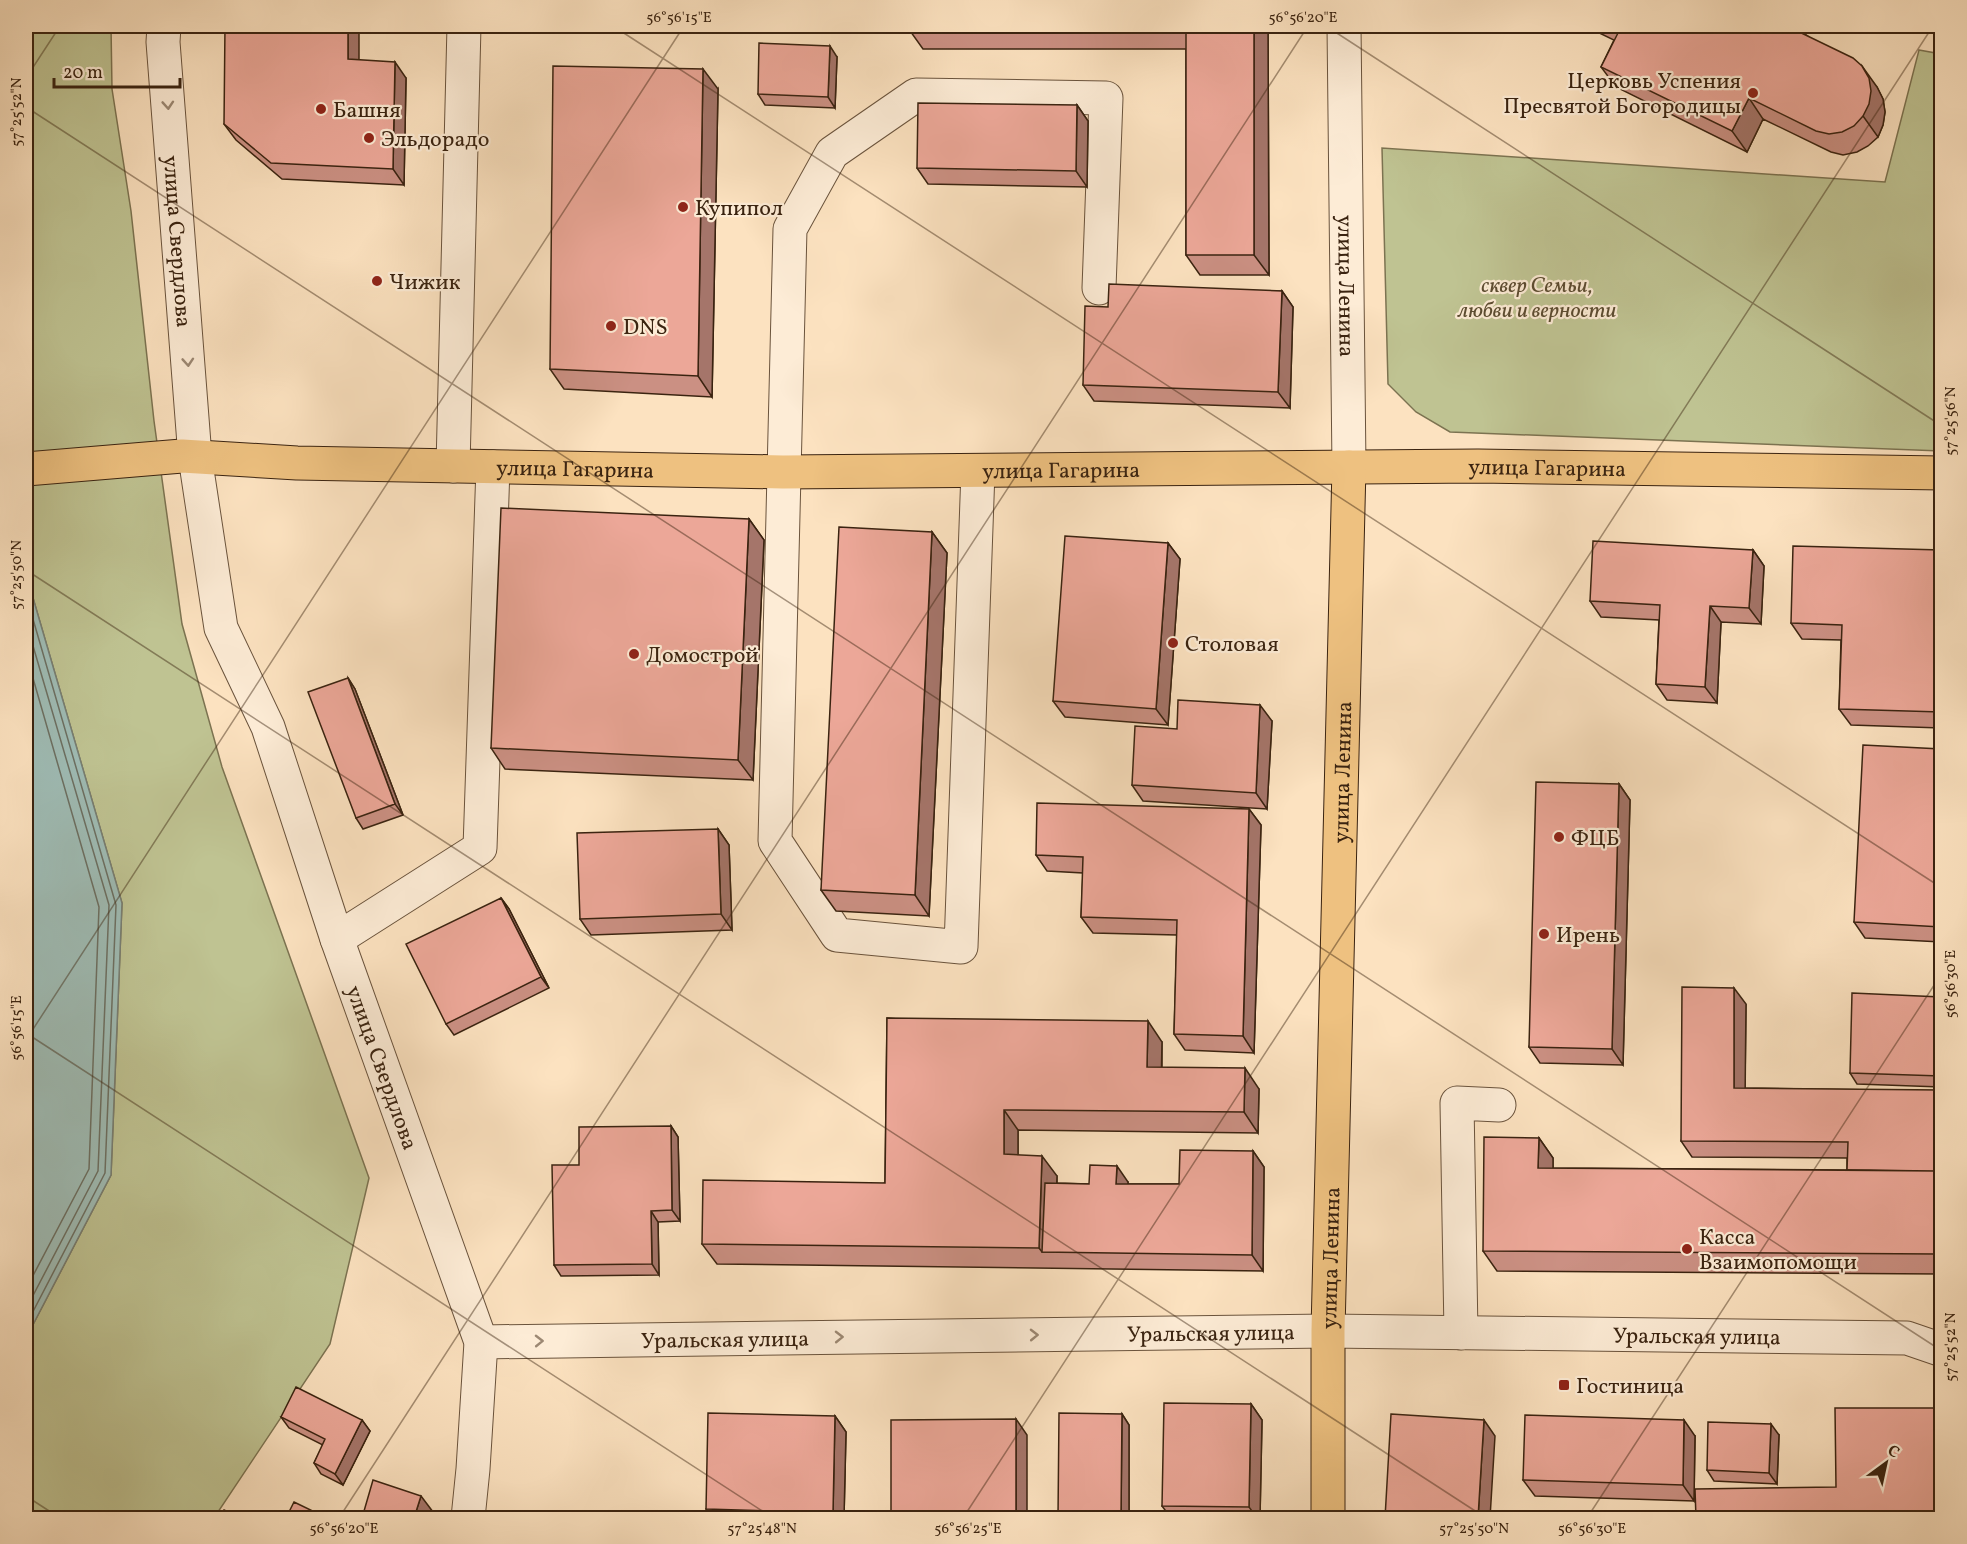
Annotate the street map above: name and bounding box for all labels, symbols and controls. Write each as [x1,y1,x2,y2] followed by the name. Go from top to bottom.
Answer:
[646,8,712,29] text: 56°56'15"E
[1269,8,1337,29] text: 56°56'20"E
[54,51,180,89] scale bar
[63,61,103,86] text: 20 m
[1503,67,1741,123] place label: Церковь Успения Пресвятой Богородицы
[7,77,28,147] text: 57°25'52"N
[1746,86,1760,100] marker: Церковь Успения Пресвятой Богородицы
[333,96,401,127] place label: Башня
[161,100,174,109] one-way arrow
[314,102,328,116] marker: Башня
[381,125,490,156] place label: Эльдорадо
[362,131,376,145] marker: Эльдорадо
[154,154,198,329] street label: улица Свердлова
[695,194,783,225] place label: Купипол
[676,200,690,214] marker: Купипол
[1328,215,1361,357] street label: улица Ленина
[389,268,461,299] place label: Чижик
[1456,271,1617,327] park label: сквер Семьи, любви и верности
[370,274,384,288] marker: Чижик
[623,313,668,344] place label: DNS
[604,319,618,333] marker: DNS
[181,358,194,367] one-way arrow
[1941,386,1962,456] text: 57°25'56"N
[1468,453,1626,486] street label: улица Гагарина
[496,454,654,488] street label: улица Гагарина
[982,456,1140,488] street label: улица Гагарина
[7,540,28,610] text: 57°25'50"N
[1185,630,1279,661] place label: Столовая
[1166,636,1180,650] marker: Столовая
[646,641,759,672] place label: Домострой
[627,647,641,661] marker: Домострой
[1327,701,1361,844] street label: улица Ленина
[1571,824,1620,855] place label: ФЦБ
[1552,830,1566,844] marker: ФЦБ
[1556,921,1620,952] place label: Ирень
[1537,927,1551,941] marker: Ирень
[1941,950,1962,1018] text: 56°56'30"E
[337,982,424,1155] street label: улица Свердлова
[7,995,28,1061] text: 56°56'15"E
[1315,1187,1349,1330] street label: улица Ленина
[1699,1223,1857,1279] place label: Касса Взаимопомощи
[1680,1242,1694,1256] marker: Касса Взаимопомощи
[1941,1312,1962,1382] text: 57°25'52"N
[1127,1318,1295,1352] street label: Уральская улица
[1613,1321,1781,1354] street label: Уральская улица
[641,1325,809,1358] street label: Уральская улица
[1030,1329,1039,1341] one-way arrow
[835,1331,844,1344] one-way arrow
[535,1335,544,1347] one-way arrow
[1576,1372,1684,1403] place label: Гостиница
[1557,1378,1571,1392] marker: Гостиница
[1856,1433,1916,1493] north arrow
[1883,1440,1903,1464] text: С
[310,1519,378,1540] text: 56°56'20"E
[727,1519,797,1540] text: 57°25'48"N
[934,1519,1002,1540] text: 56°56'25"E
[1439,1519,1509,1540] text: 57°25'50"N
[1558,1519,1626,1540] text: 56°56'30"E

